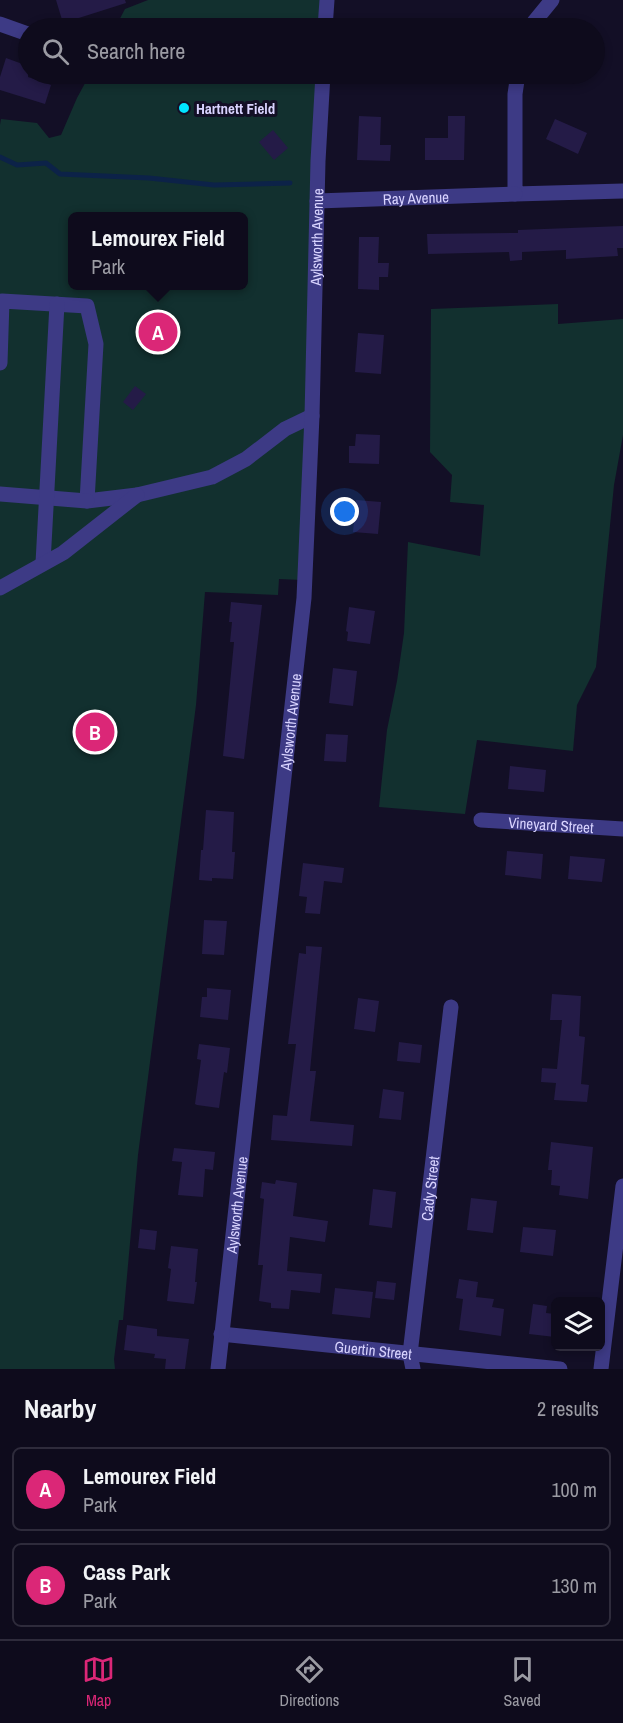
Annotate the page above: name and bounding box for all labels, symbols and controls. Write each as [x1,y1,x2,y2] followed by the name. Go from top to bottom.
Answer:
[18,18,605,84] search box
[39,35,72,68] icon: search
[87,36,185,66] text: Search here
[196,98,275,119] place label: Hartnett Field
[177,101,191,115] marker: Hartnett Field
[383,186,450,209] street label: Ray Avenue
[305,188,328,287] street label: Aylsworth Avenue
[68,212,248,290] popup
[91,223,225,253] text: Lemourex Field
[91,253,125,280] text: Park
[138,310,178,354] pin: A
[330,497,359,526] your location
[274,672,306,773] street label: Aylsworth Avenue
[76,710,115,754] pin: B
[508,811,595,838] street label: Vineyard Street
[415,1154,444,1222] street label: Cady Street
[220,1155,252,1256] street label: Aylsworth Avenue
[551,1297,605,1351] map controls
[551,1297,605,1351] button: layers
[334,1335,413,1364] street label: Guertin Street
[24,1391,96,1426] text: Nearby
[537,1395,599,1422] text: 2 results
[83,1461,216,1491] text: Lemourex Field
[40,1476,51,1503] text: A
[551,1476,597,1503] text: 100 m
[83,1491,117,1518] text: Park
[83,1557,170,1587] text: Cass Park
[40,1572,51,1599] text: B
[551,1572,597,1599] text: 130 m
[83,1587,117,1614] text: Park
[82,1653,115,1711] tab: Map
[279,1653,339,1711] tab: Directions
[504,1653,541,1711] tab: Saved

